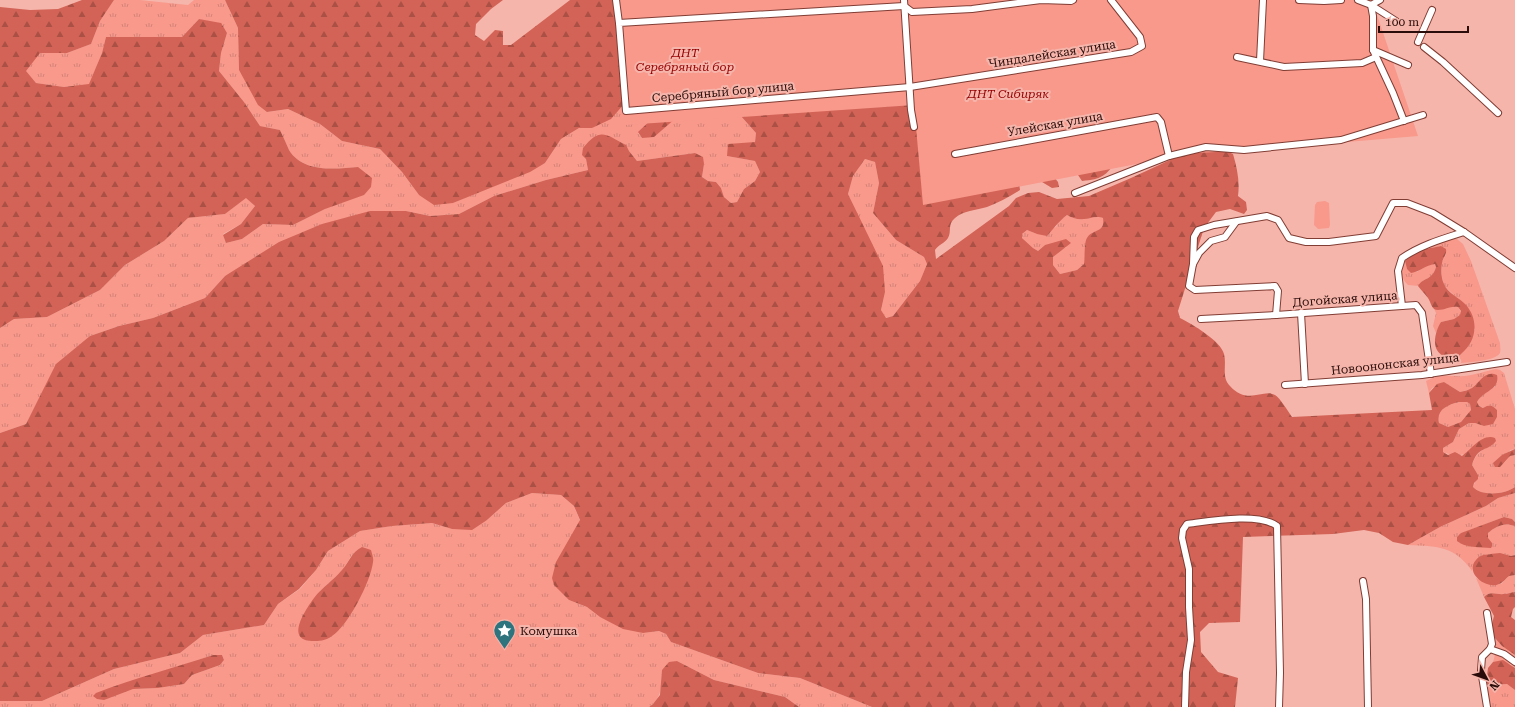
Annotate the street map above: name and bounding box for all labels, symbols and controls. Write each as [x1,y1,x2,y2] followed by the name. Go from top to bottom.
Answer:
[1379,8,1468,34] scale bar
[1385,15,1419,29] text: 100 m
[987,37,1117,71] street label: Чиндалейская улица
[636,46,734,74] park label: ДНТ Серебряный бор
[651,79,795,105] street label: Серебряный бор улица
[966,87,1049,101] park label: ДНТ Сибиряк
[1006,109,1104,139] street label: Улейская улица
[1292,288,1398,310] street label: Догойская улица
[1330,350,1460,378] street label: Новоононская улица
[492,618,518,651] place icon: Комушка
[520,624,578,638] place label: Комушка
[1467,659,1507,699] north arrow
[1486,678,1502,693] text: N

